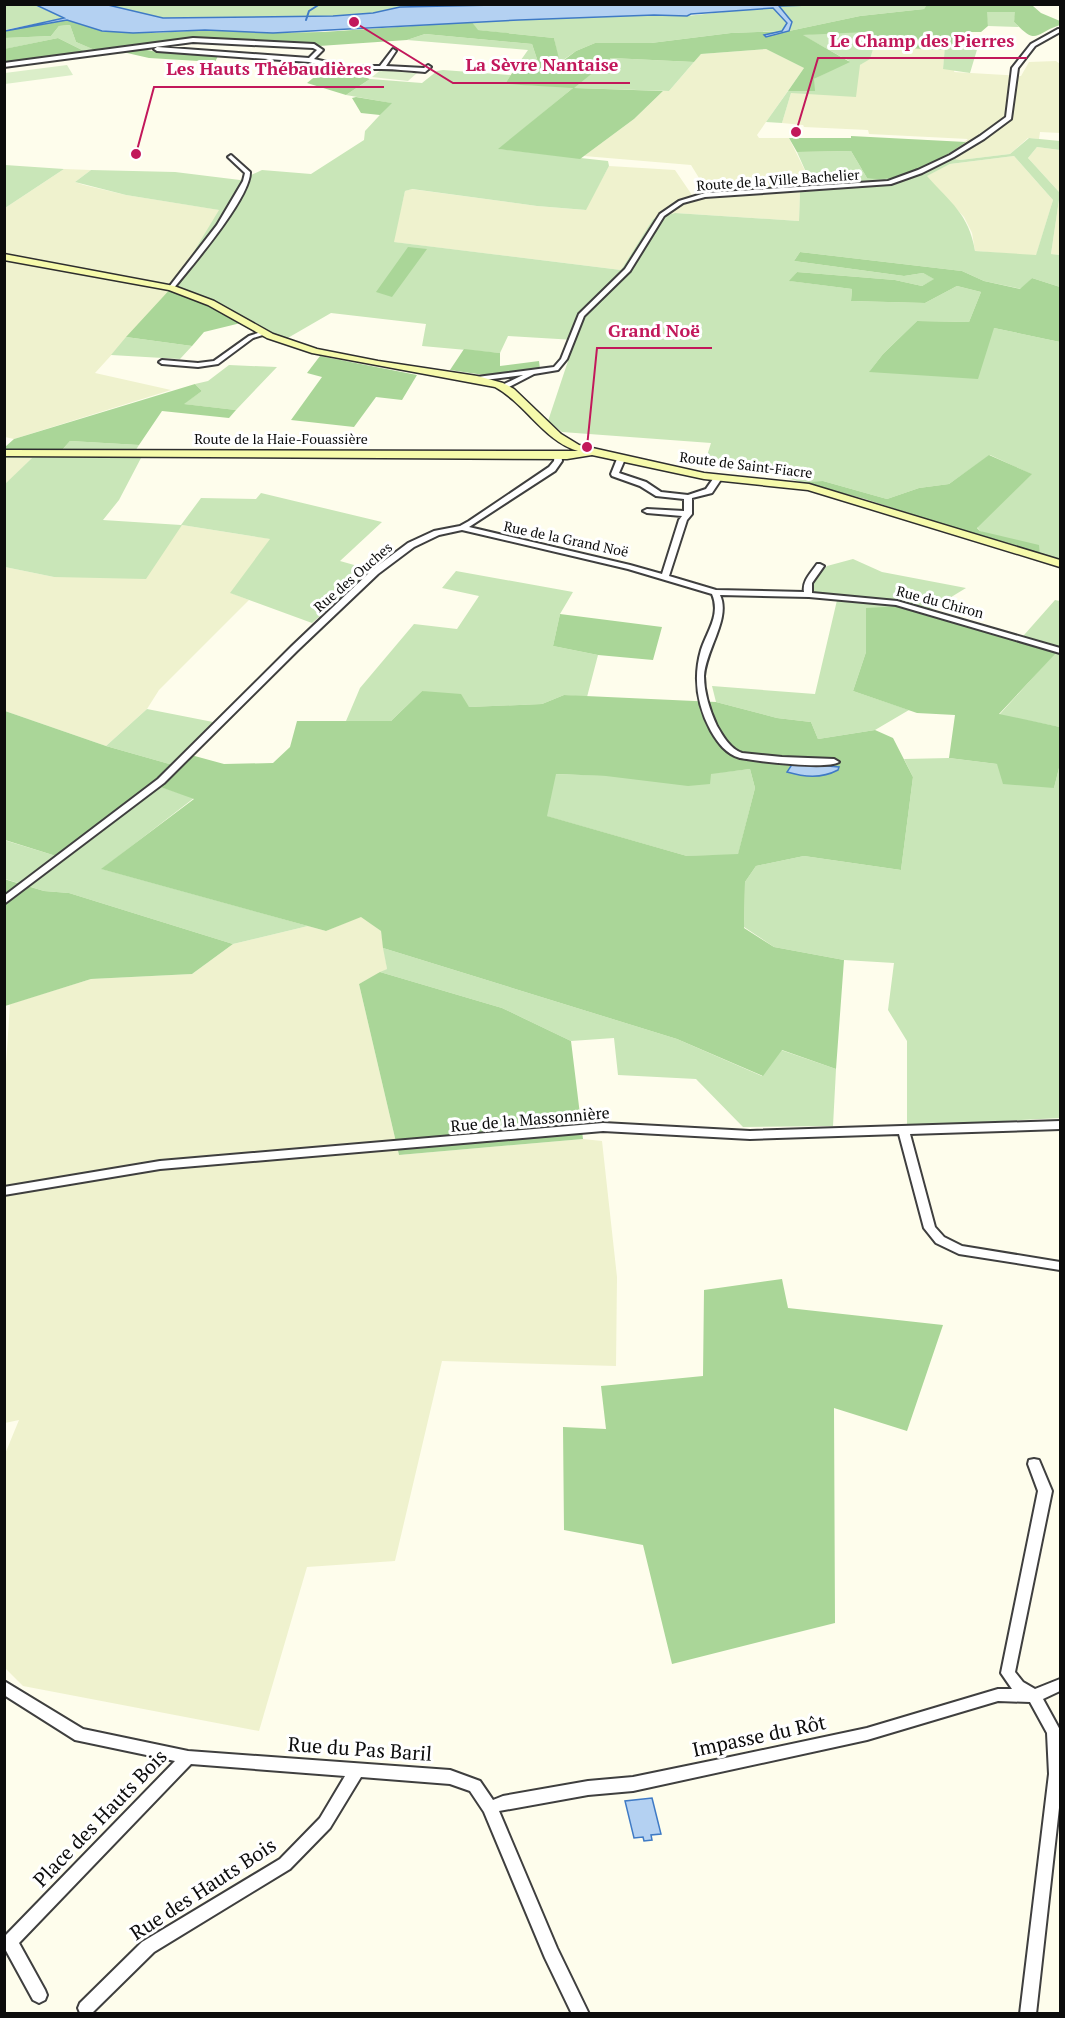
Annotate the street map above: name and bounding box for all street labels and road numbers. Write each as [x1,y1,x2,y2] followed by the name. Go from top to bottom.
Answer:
[696,164,861,195] street label: Route de la Ville Bachelier
[194,429,368,448] street label: Route de la Haie-Fouassière
[678,447,814,482] street label: Route de Saint-Fiacre
[502,516,630,561] street label: Rue de la Grand Noë
[309,537,396,616] street label: Rue des Ouches
[894,581,986,622] street label: Rue du Chiron
[450,1101,610,1137] street label: Rue de la Massonnière
[690,1708,829,1763] street label: Impasse du Rôt
[287,1730,433,1767] street label: Rue du Pas Baril
[27,1743,172,1892] street label: Place des Hauts Bois
[125,1831,281,1946] street label: Rue des Hauts Bois

